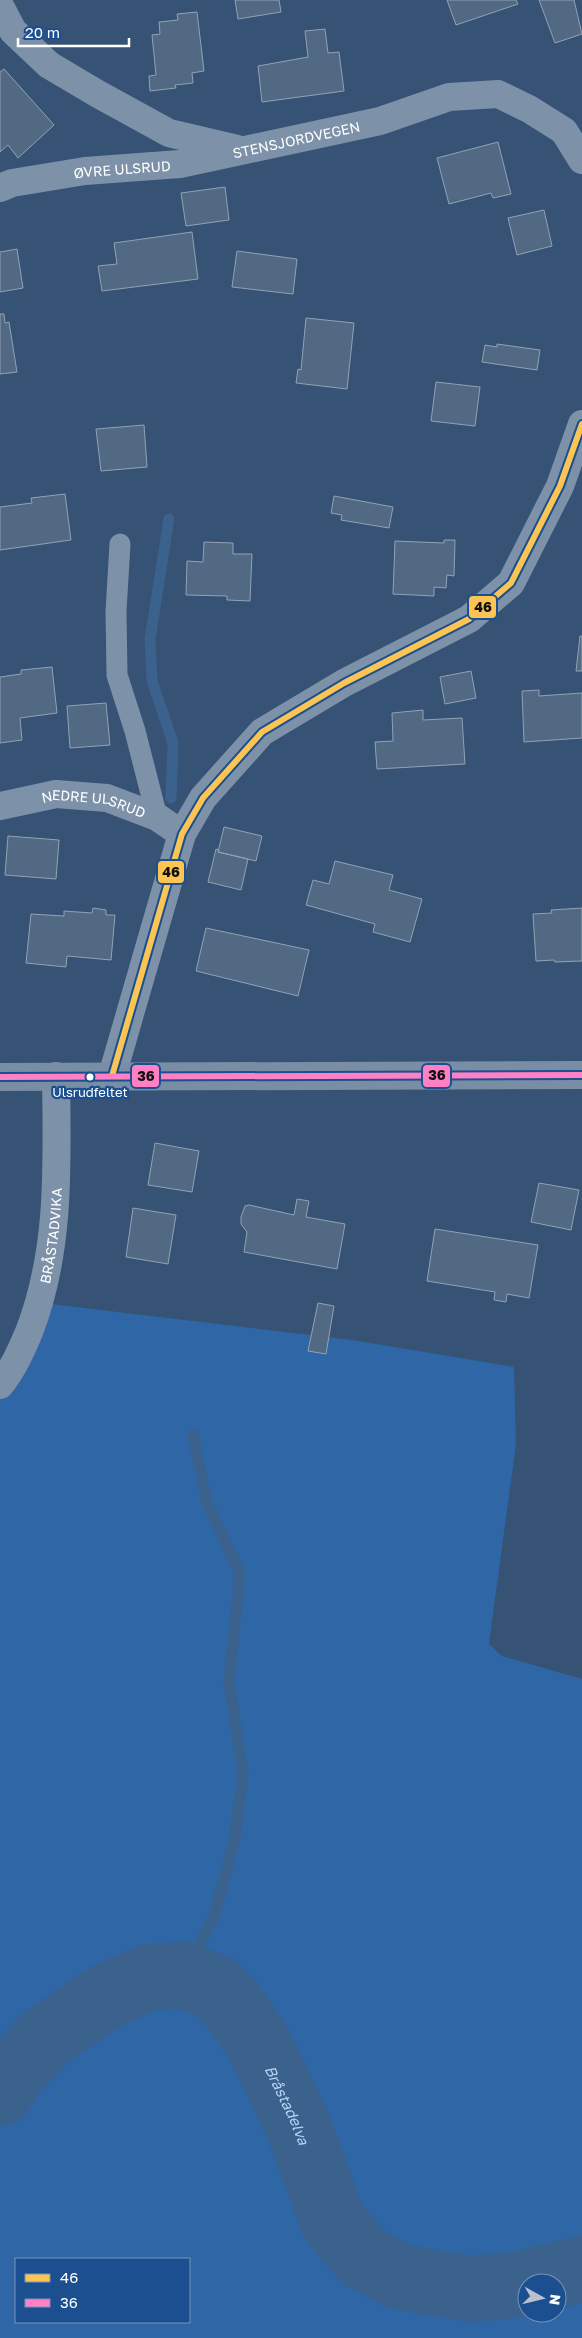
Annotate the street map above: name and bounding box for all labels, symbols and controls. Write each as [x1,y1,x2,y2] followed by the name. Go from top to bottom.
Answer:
[18,15,129,47] scale bar
[25,23,60,41] text: 20 m
[231,117,361,161] street label: STENSJORDVEGEN
[72,156,171,181] street label: ØVRE ULSRUD
[468,595,497,619] line badge: 46
[474,598,492,615] text: 46
[40,785,148,821] street label: NEDRE ULSRUD
[157,860,185,884] line badge: 46
[162,863,180,880] text: 46
[131,1064,160,1088] line badge: 36
[422,1064,451,1088] line badge: 36
[428,1066,446,1083] text: 36
[137,1067,155,1084] text: 36
[85,1072,95,1082] marker: Ulsrudfeltet
[52,1084,128,1100] place label: Ulsrudfeltet
[36,1186,64,1285] street label: BRÅSTADVIKA
[261,2062,313,2148] water label: Bråstadelva
[15,2258,190,2323] legend
[60,2268,78,2286] text: 46
[517,2273,567,2323] north arrow
[60,2293,78,2311] text: 36
[546,2293,565,2306] text: N

